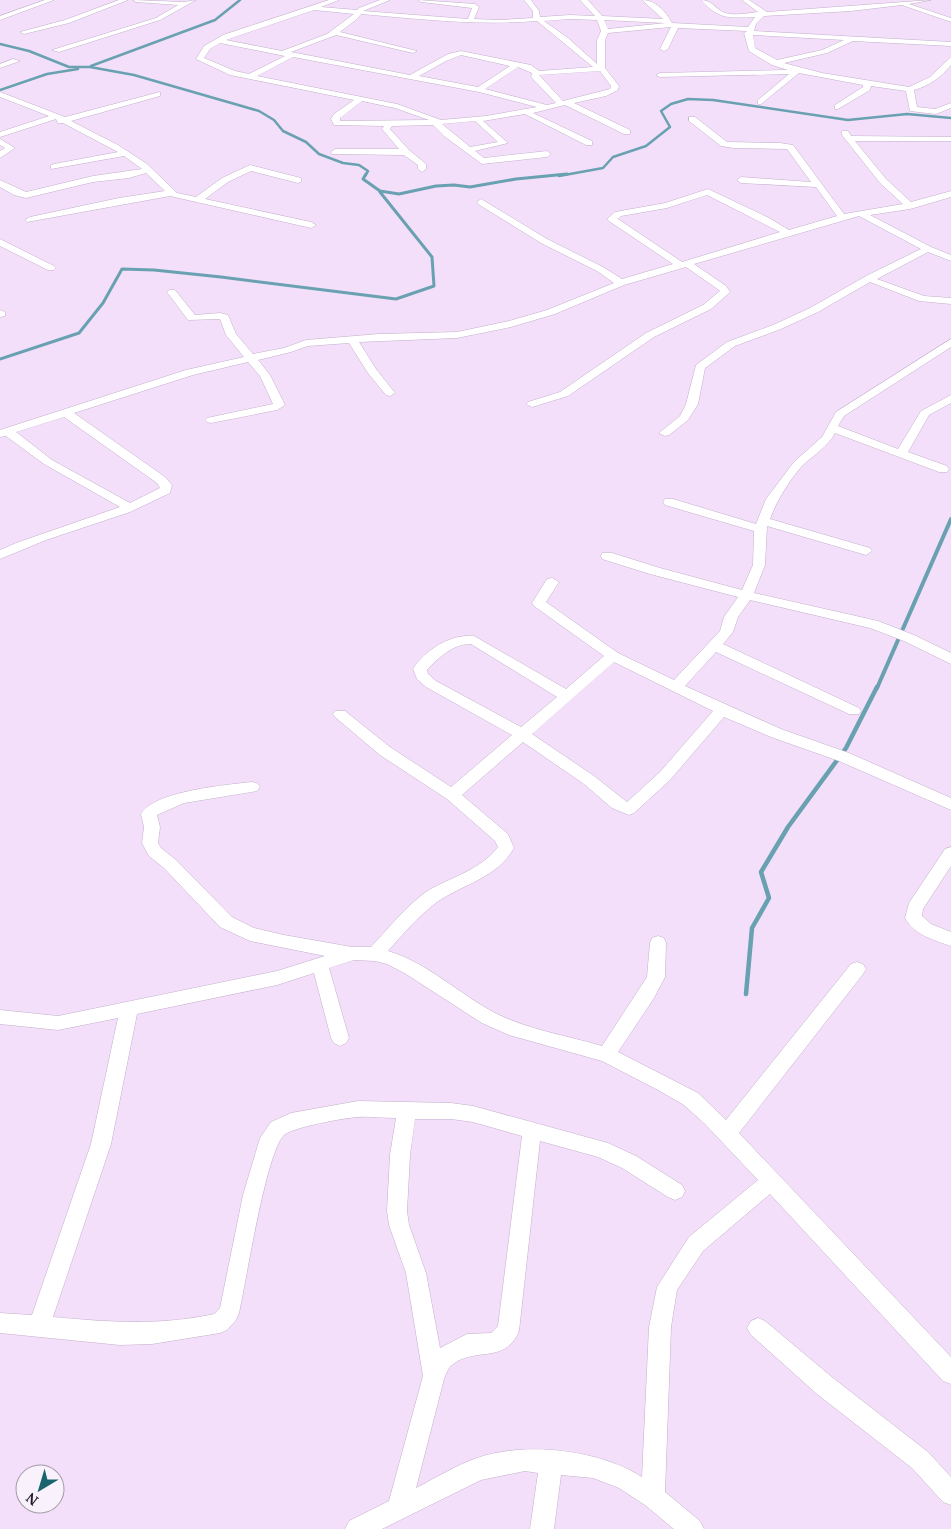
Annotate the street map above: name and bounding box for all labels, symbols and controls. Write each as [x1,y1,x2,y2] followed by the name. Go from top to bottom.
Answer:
[15,1464,65,1514] north arrow
[21,1489,42,1510] text: N

